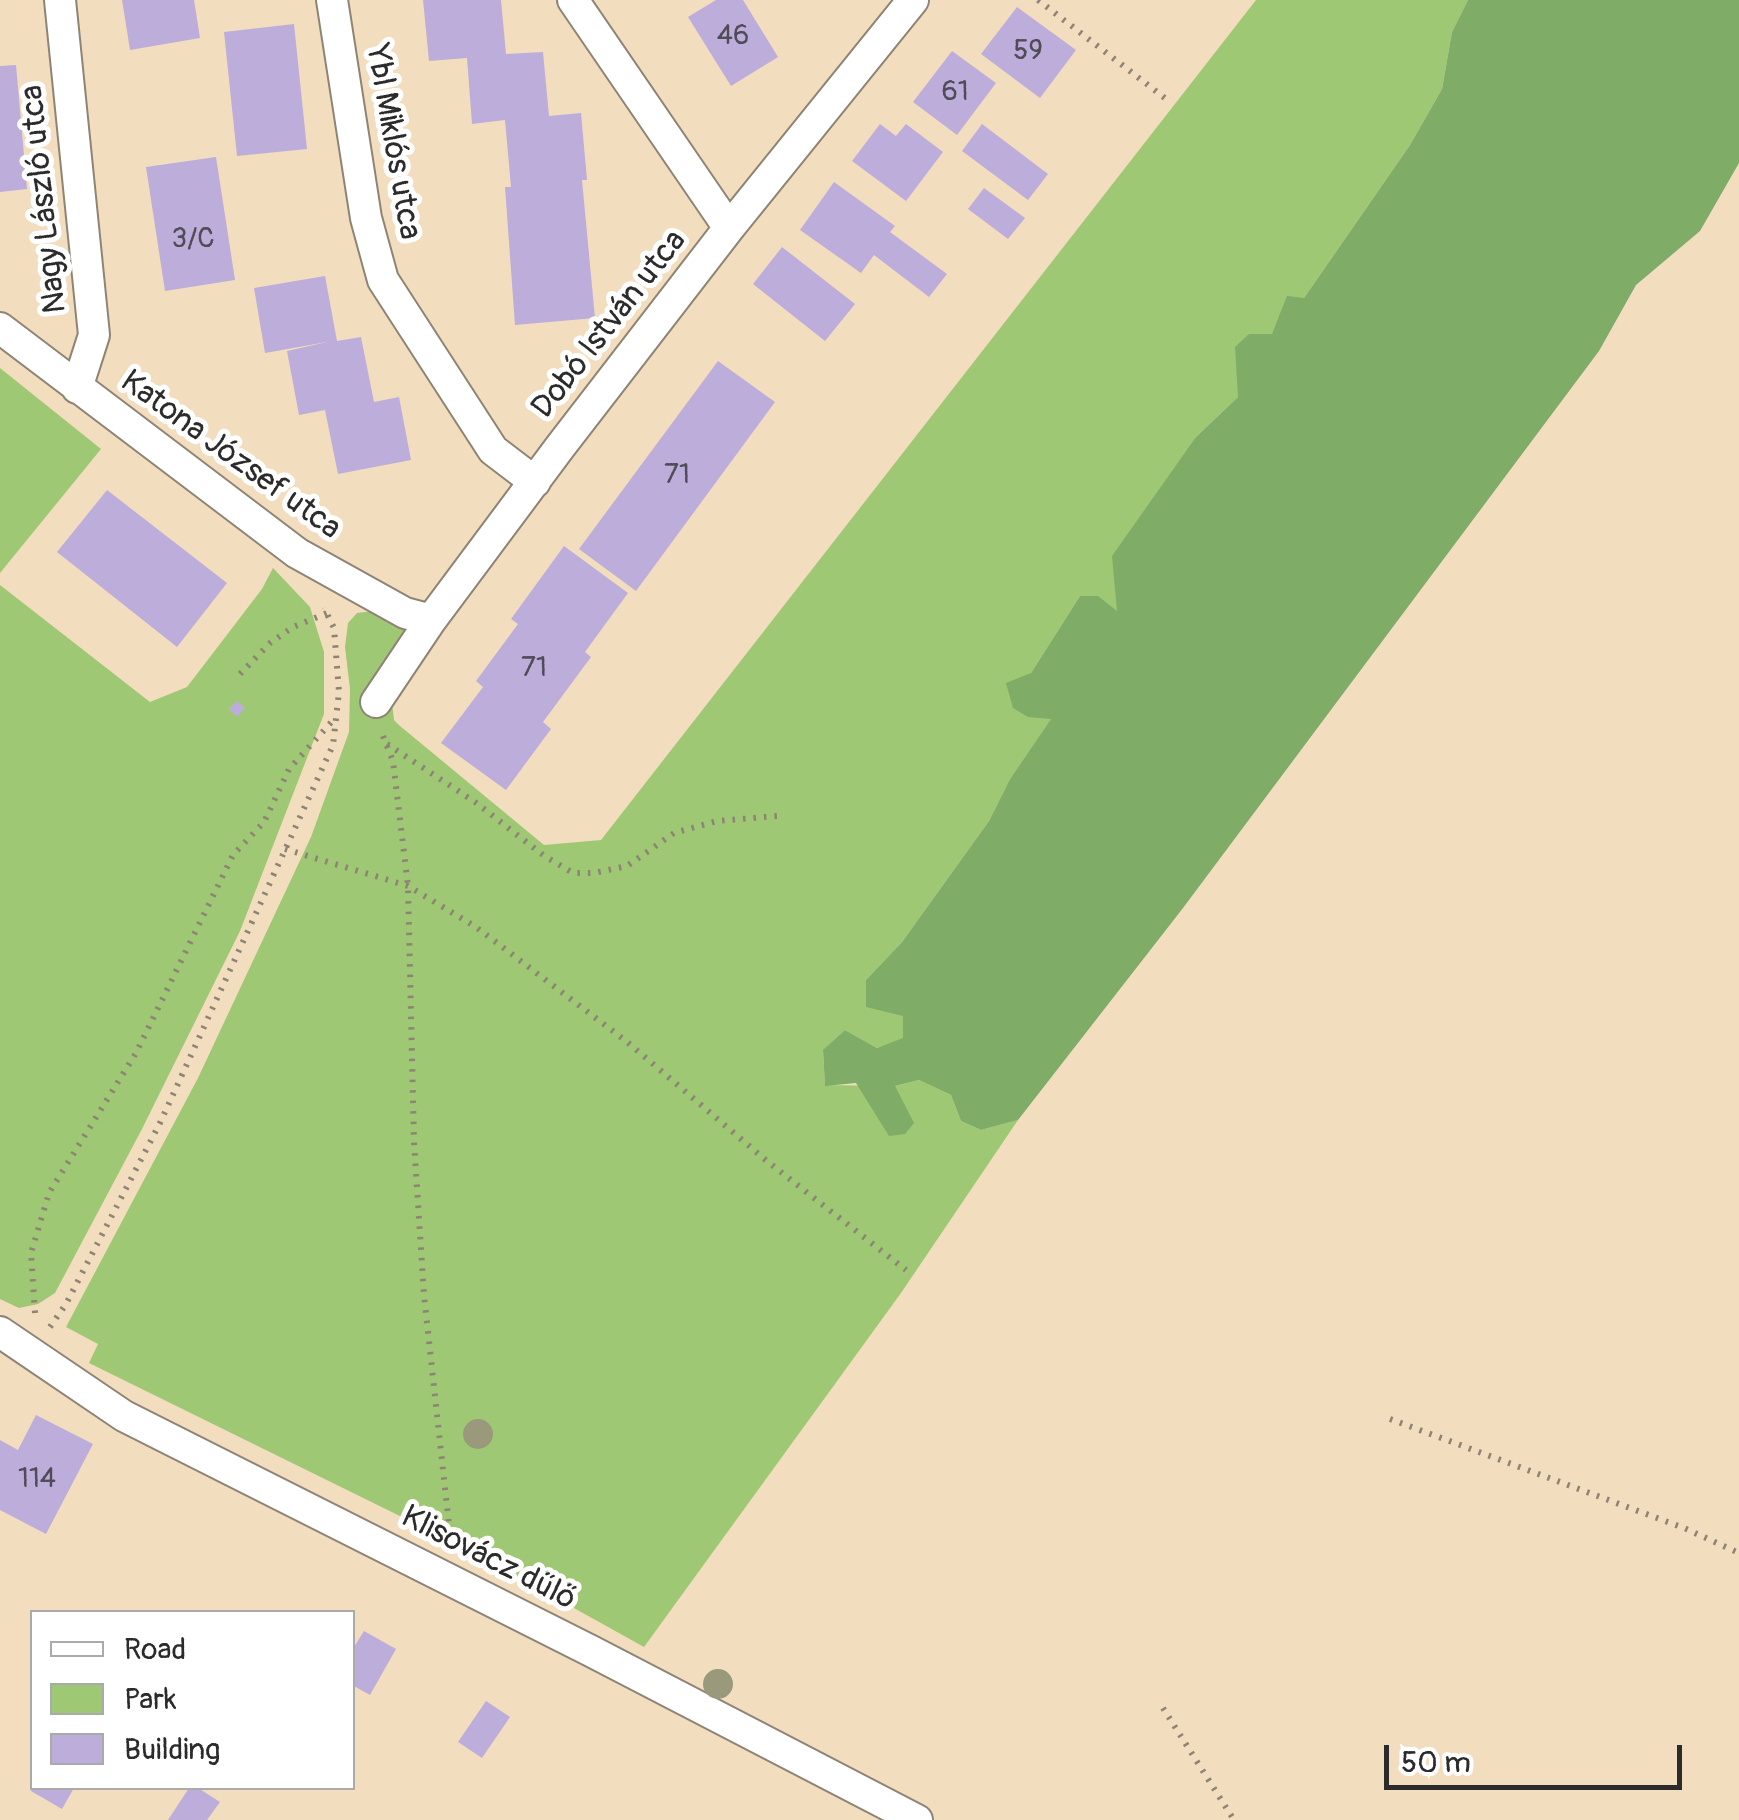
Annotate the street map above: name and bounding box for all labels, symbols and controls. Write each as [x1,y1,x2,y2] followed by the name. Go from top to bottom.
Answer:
[717,20,749,54] house number: 46
[1013,35,1043,69] house number: 59
[356,41,428,243] street label: Ybl Miklós utca
[941,76,969,110] house number: 61
[14,83,76,315] street label: Nagy László utca
[172,223,214,257] house number: 3/C
[525,223,695,427] street label: Dobó István utca
[113,363,347,549] street label: Katona József utca
[664,459,690,493] house number: 71
[521,652,547,686] house number: 71
[18,1463,56,1497] house number: 114
[394,1499,582,1619] street label: Klisovácz dűlő
[30,1610,355,1790] legend
[124,1631,186,1668] text: Road
[124,1681,177,1718] text: Park
[1389,1725,1686,1787] scale bar
[124,1731,220,1768] text: Building
[1401,1744,1471,1781] text: 50 m

